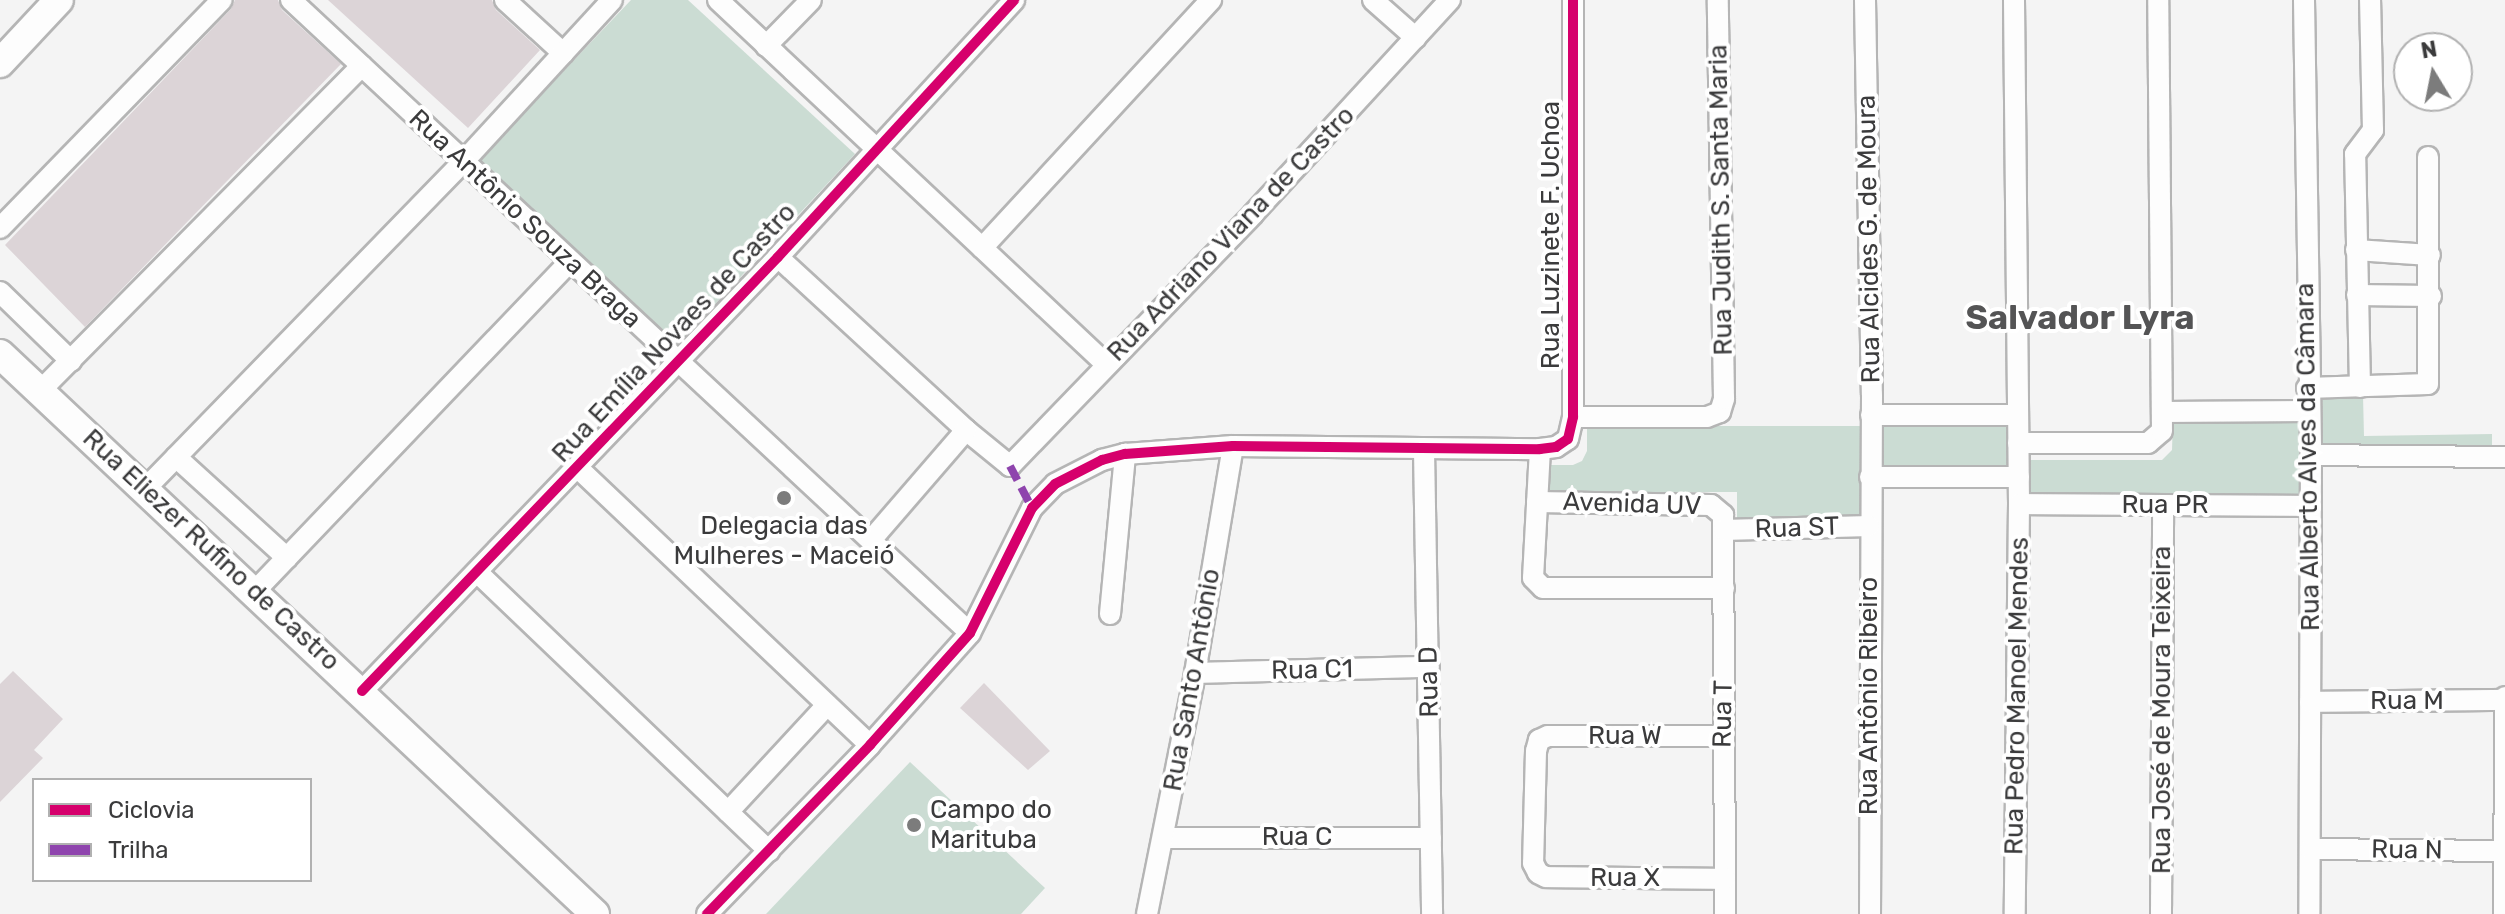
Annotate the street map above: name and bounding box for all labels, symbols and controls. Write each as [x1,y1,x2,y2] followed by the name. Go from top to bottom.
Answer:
[2393,32,2473,112] north arrow
[2419,35,2439,65] text: N
[1703,44,1739,356] street label: Rua Judith S. Santa Maria
[1851,94,1887,384] street label: Rua Alcides G. de Moura
[1100,100,1362,368] street label: Rua Adriano Viana de Castro
[1535,101,1567,369] street label: Rua Luzinete F. Uchoa
[402,103,648,335] street label: Rua Antônio Souza Braga
[546,197,802,469] street label: Rua Emília Novaes de Castro
[2289,282,2327,632] street label: Rua Alberto Alves da Câmara
[1965,298,2195,338] district label: Salvador Lyra
[76,423,346,677] street label: Rua Eliezer Rufino de Castro
[1562,486,1702,522] street label: Avenida UV
[775,489,793,507] marker: Delegacia das Mulheres - Maceió
[2121,489,2209,521] street label: Rua PR
[674,510,894,572] place label: Delegacia das Mulheres - Maceió
[1754,511,1840,545] street label: Rua ST
[1999,537,2035,855] street label: Rua Pedro Manoel Mendes
[2146,546,2178,874] street label: Rua José de Moura Teixeira
[1157,566,1227,794] street label: Rua Santo Antônio
[1853,576,1885,816] street label: Rua Antônio Ribeiro
[1413,646,1445,718] street label: Rua D
[1271,654,1353,686] street label: Rua C1
[1707,680,1739,748] street label: Rua T
[2370,685,2444,717] street label: Rua M
[1588,720,1662,752] street label: Rua W
[32,778,312,882] legend
[930,794,1052,856] place label: Campo do Marituba
[108,796,195,824] text: Ciclovia
[905,816,923,834] marker: Campo do Marituba
[1262,821,1332,853] street label: Rua C
[2371,834,2443,866] street label: Rua N
[108,836,169,864] text: Trilha
[1590,862,1660,894] street label: Rua X

